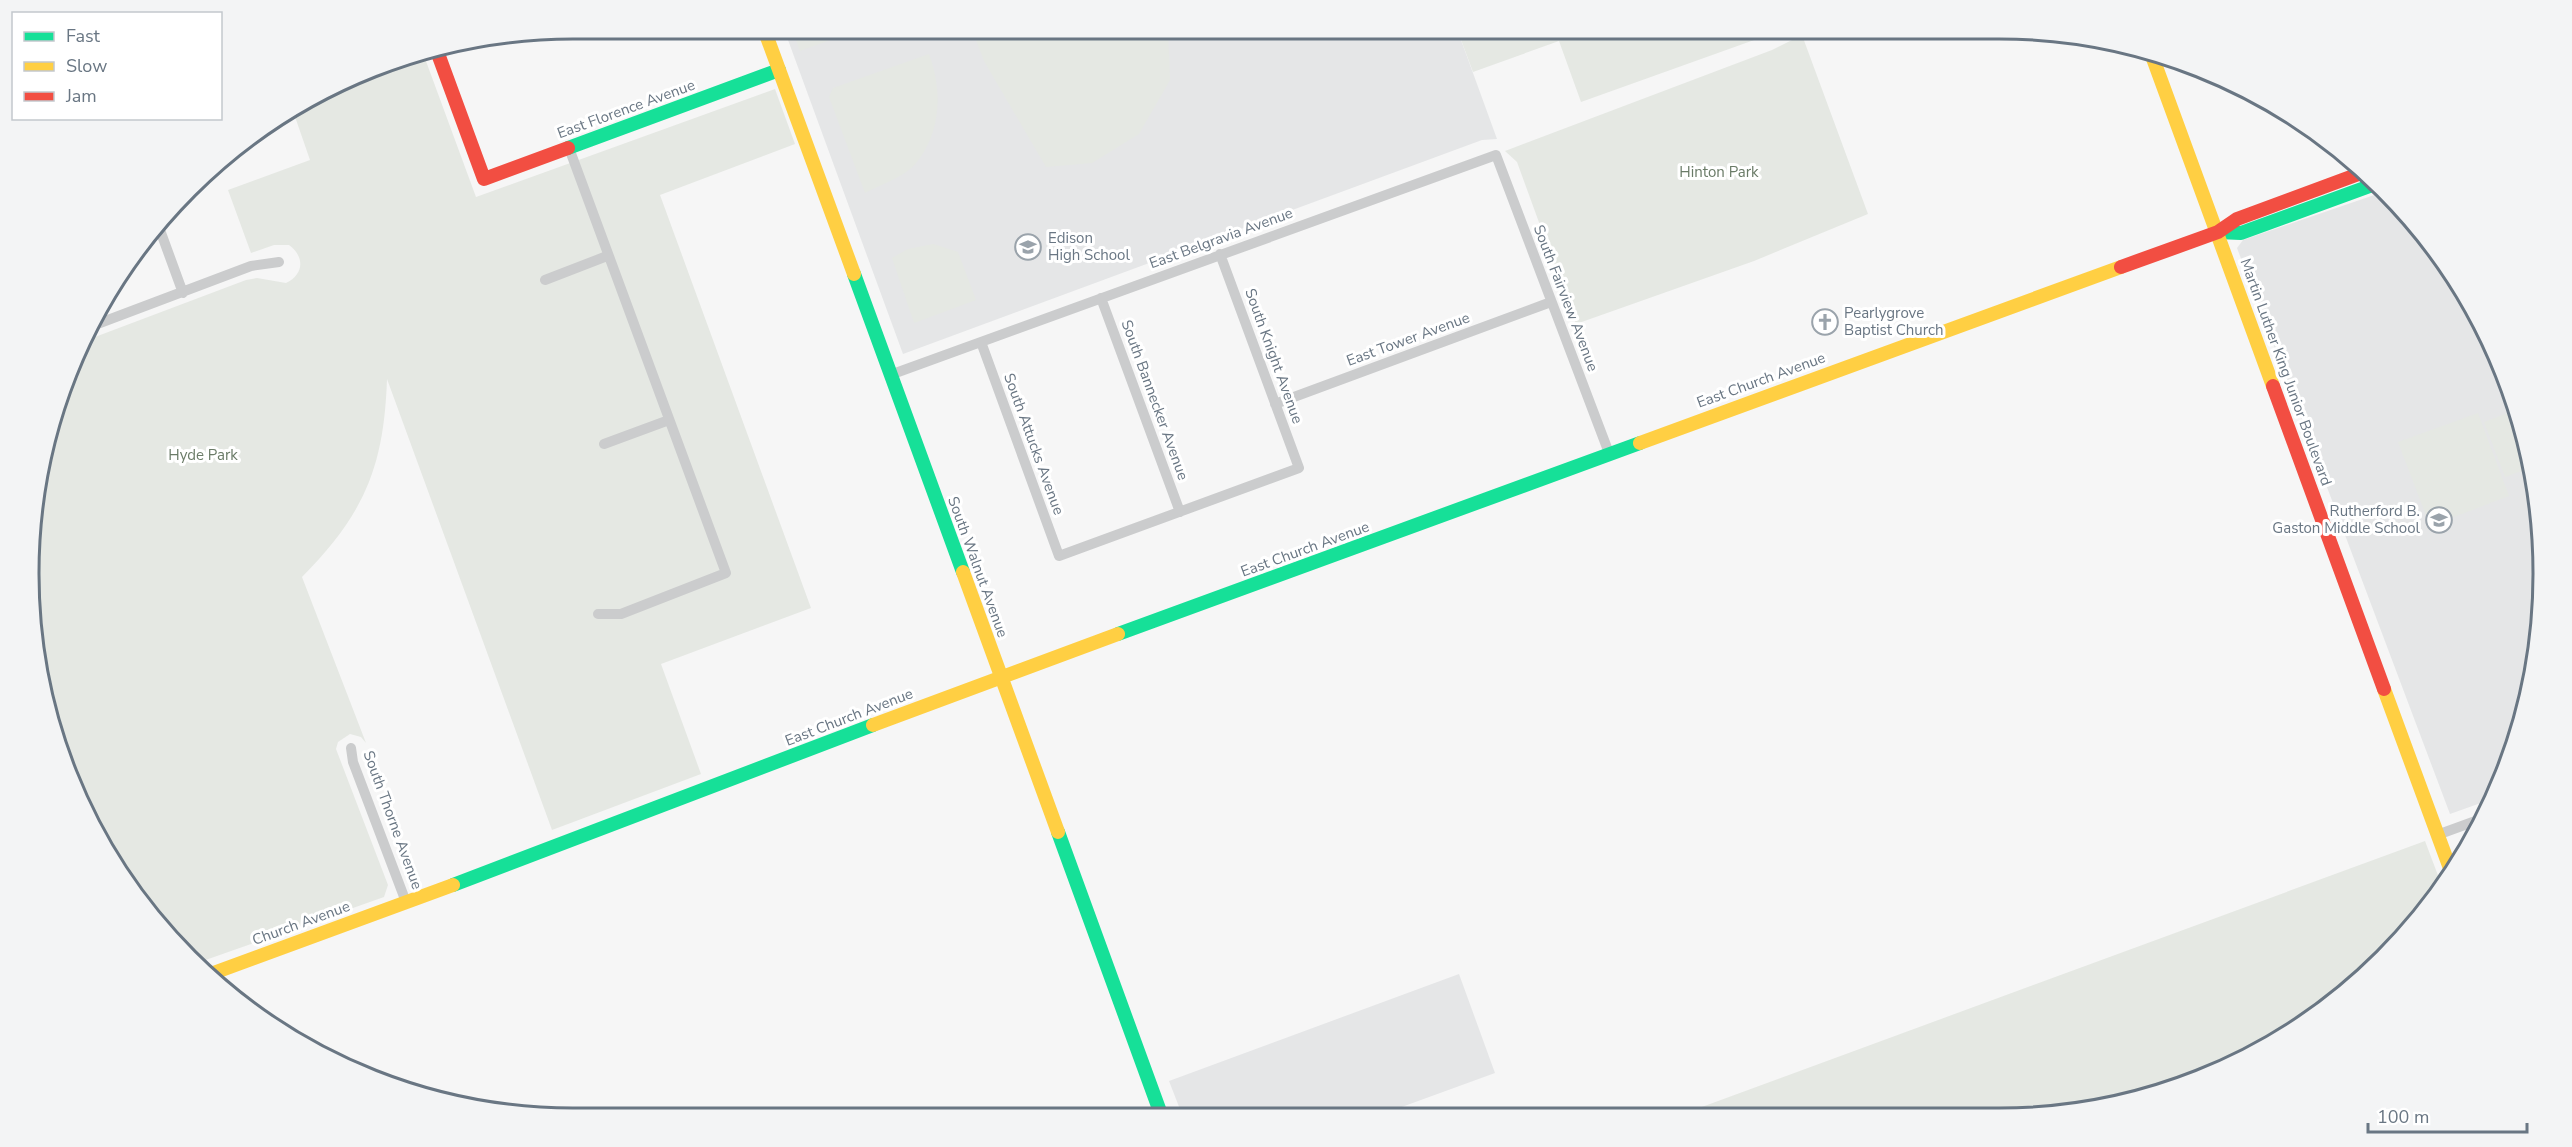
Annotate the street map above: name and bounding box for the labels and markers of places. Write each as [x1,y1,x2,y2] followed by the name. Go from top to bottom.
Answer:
[1048,228,1130,265] place label: Edison High School
[1013,232,1043,262] school or university icon: Edison High School
[1844,303,1944,340] place label: Pearlygrove Baptist Church
[1810,307,1840,337] church icon: Pearlygrove Baptist Church
[2272,501,2421,538] place label: Rutherford B. Gaston Middle School
[2424,505,2454,535] school or university icon: Rutherford B. Gaston Middle School

